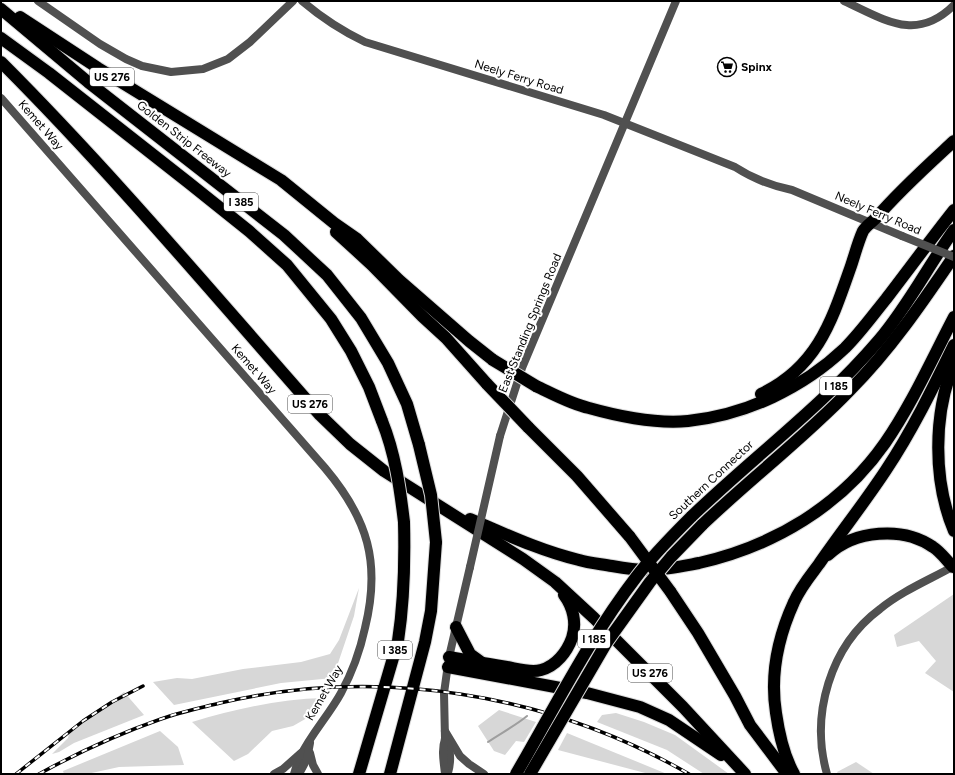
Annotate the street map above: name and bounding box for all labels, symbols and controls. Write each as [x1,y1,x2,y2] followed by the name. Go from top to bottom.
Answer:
[716,56,738,78] supermarket icon: Spinx
[473,57,565,97] street label: Neely Ferry Road
[741,60,772,74] place label: Spinx
[90,68,134,86] road number: US 276
[16,97,67,153] street label: Kemet Way
[134,98,234,181] street label: Golden Strip Freeway
[833,189,923,237] street label: Neely Ferry Road
[224,193,258,211] road number: I 385
[496,251,564,395] street label: East Standing Springs Road
[229,341,280,397] street label: Kemet Way
[820,377,852,395] road number: I 185
[288,395,332,413] road number: US 276
[666,437,756,523] street label: Southern Connector
[578,630,610,648] road number: I 185
[378,641,412,659] road number: I 385
[303,662,346,723] street label: Kemet Way
[628,664,672,682] road number: US 276

